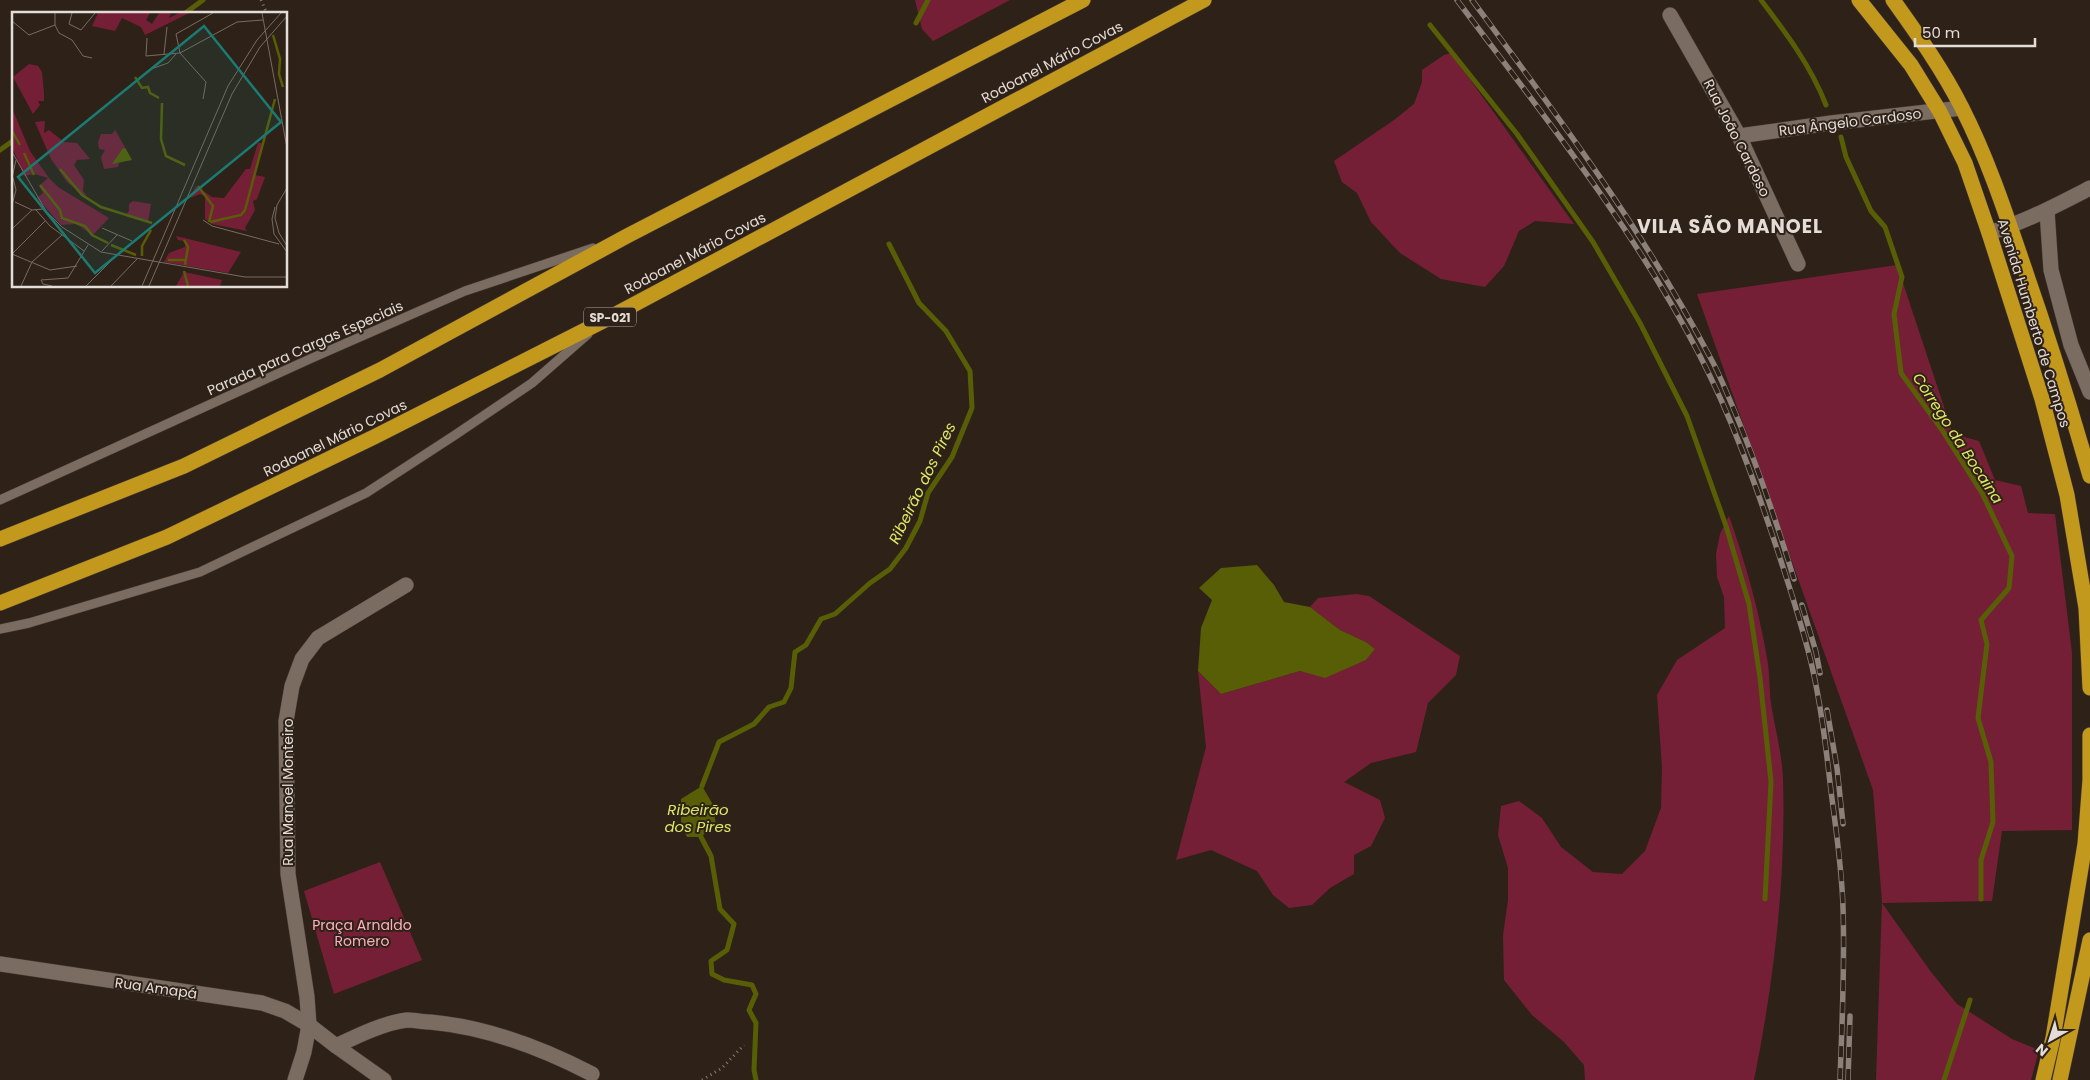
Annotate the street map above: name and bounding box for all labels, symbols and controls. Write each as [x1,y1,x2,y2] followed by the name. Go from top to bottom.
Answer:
[12,12,288,288] inset map
[1915,15,2035,47] scale bar
[978,16,1126,108] street label: Rodoanel Mário Covas
[1922,22,1960,43] text: 50 m
[1699,76,1775,200] street label: Rua João Cardoso
[1778,103,1922,141] street label: Rua Ângelo Cardoso
[621,207,769,299] street label: Rodoanel Mário Covas
[1637,213,1823,240] district label: VILA SÃO MANOEL
[1993,216,2075,430] street label: Avenida Humberto de Campos
[204,296,406,400] street label: Parada para Cargas Especiais
[584,308,636,326] road number: SP-021
[1908,368,2008,508] water label: Córrego da Bocaina
[260,394,410,482] street label: Rodoanel Mário Covas
[883,419,961,547] water label: Ribeirão dos Pires
[278,718,298,866] street label: Rua Manoel Monteiro
[664,799,732,837] water label: Ribeirão dos Pires
[312,915,412,951] park label: Praça Arnaldo Romero
[114,972,198,1004] street label: Rua Amapá
[2025,1015,2075,1065] north arrow
[2031,1039,2052,1061] text: N

